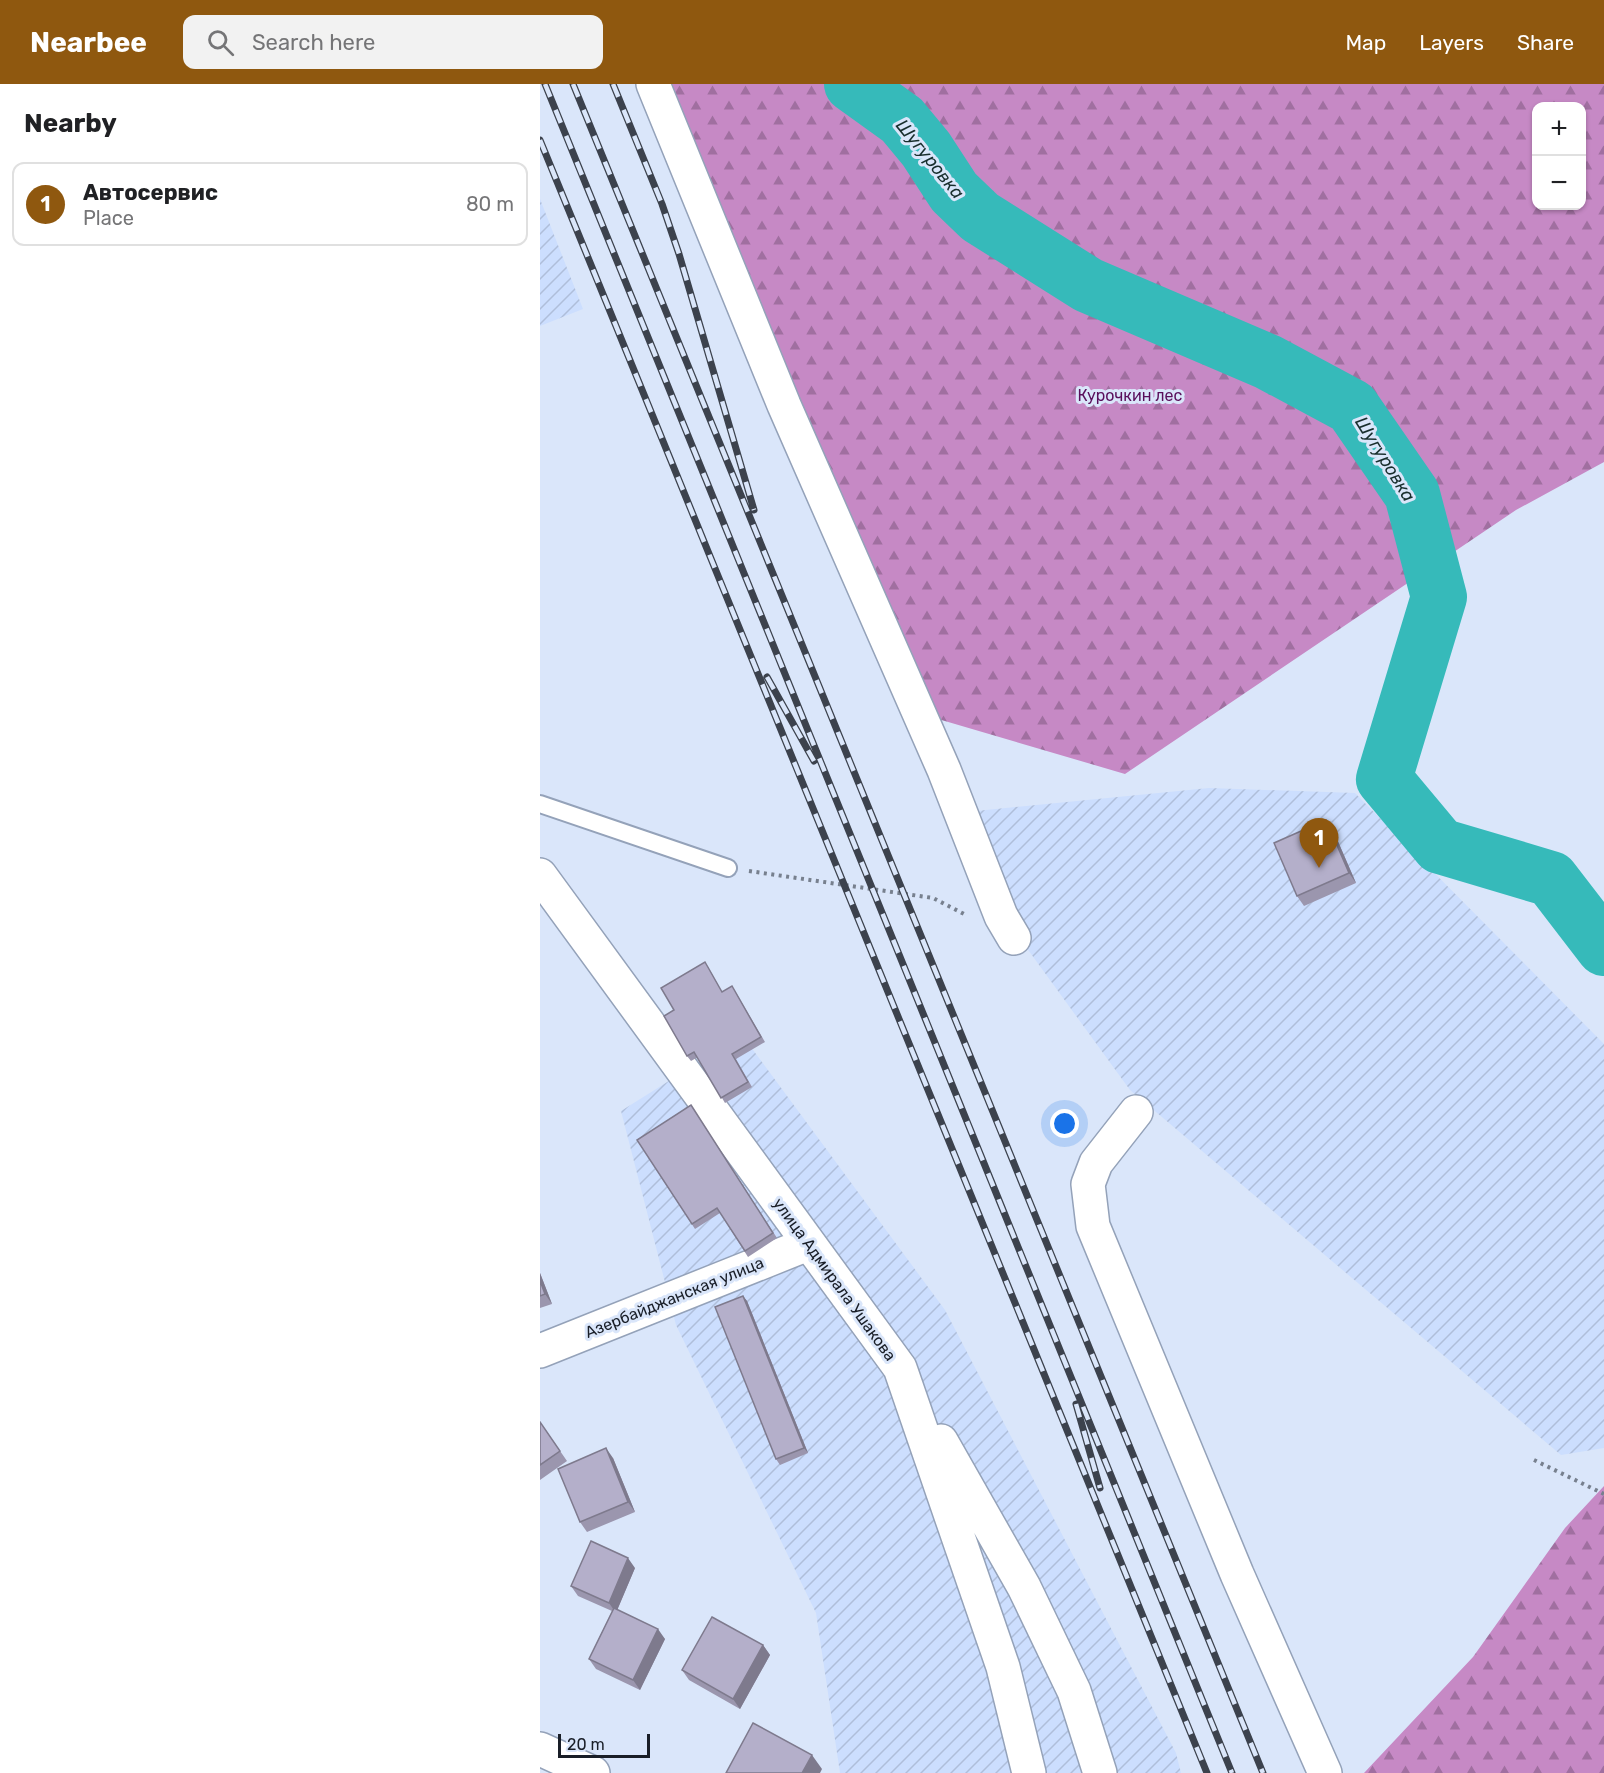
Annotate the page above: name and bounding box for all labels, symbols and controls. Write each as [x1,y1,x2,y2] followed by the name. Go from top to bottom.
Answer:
[183,15,603,69] search box
[30,26,147,59] text: Nearbee
[204,26,237,59] icon: search
[252,29,375,56] text: Search here
[1345,30,1386,55] text: Map
[1419,30,1484,55] text: Layers
[1517,30,1574,55] text: Share
[1532,102,1586,210] map controls
[1532,102,1586,156] button: +
[24,108,117,139] text: Nearby
[891,115,969,204] water label: Шугуровка
[1532,156,1586,210] button: −
[83,179,218,206] text: Автосервис
[41,192,50,216] text: 1
[466,192,514,216] text: 80 m
[83,206,134,230] text: Place
[1078,386,1183,405] park label: Курочкин лес
[1350,412,1420,506] water label: Шугуровка
[1300,818,1338,868] pin: 1
[1050,1109,1079,1138] your location
[769,1194,900,1364] street label: улица Адмирала Ушакова
[582,1253,766,1342] street label: Азербайджанская улица
[558,1731,650,1758] scale bar
[567,1735,605,1754] text: 20 m

